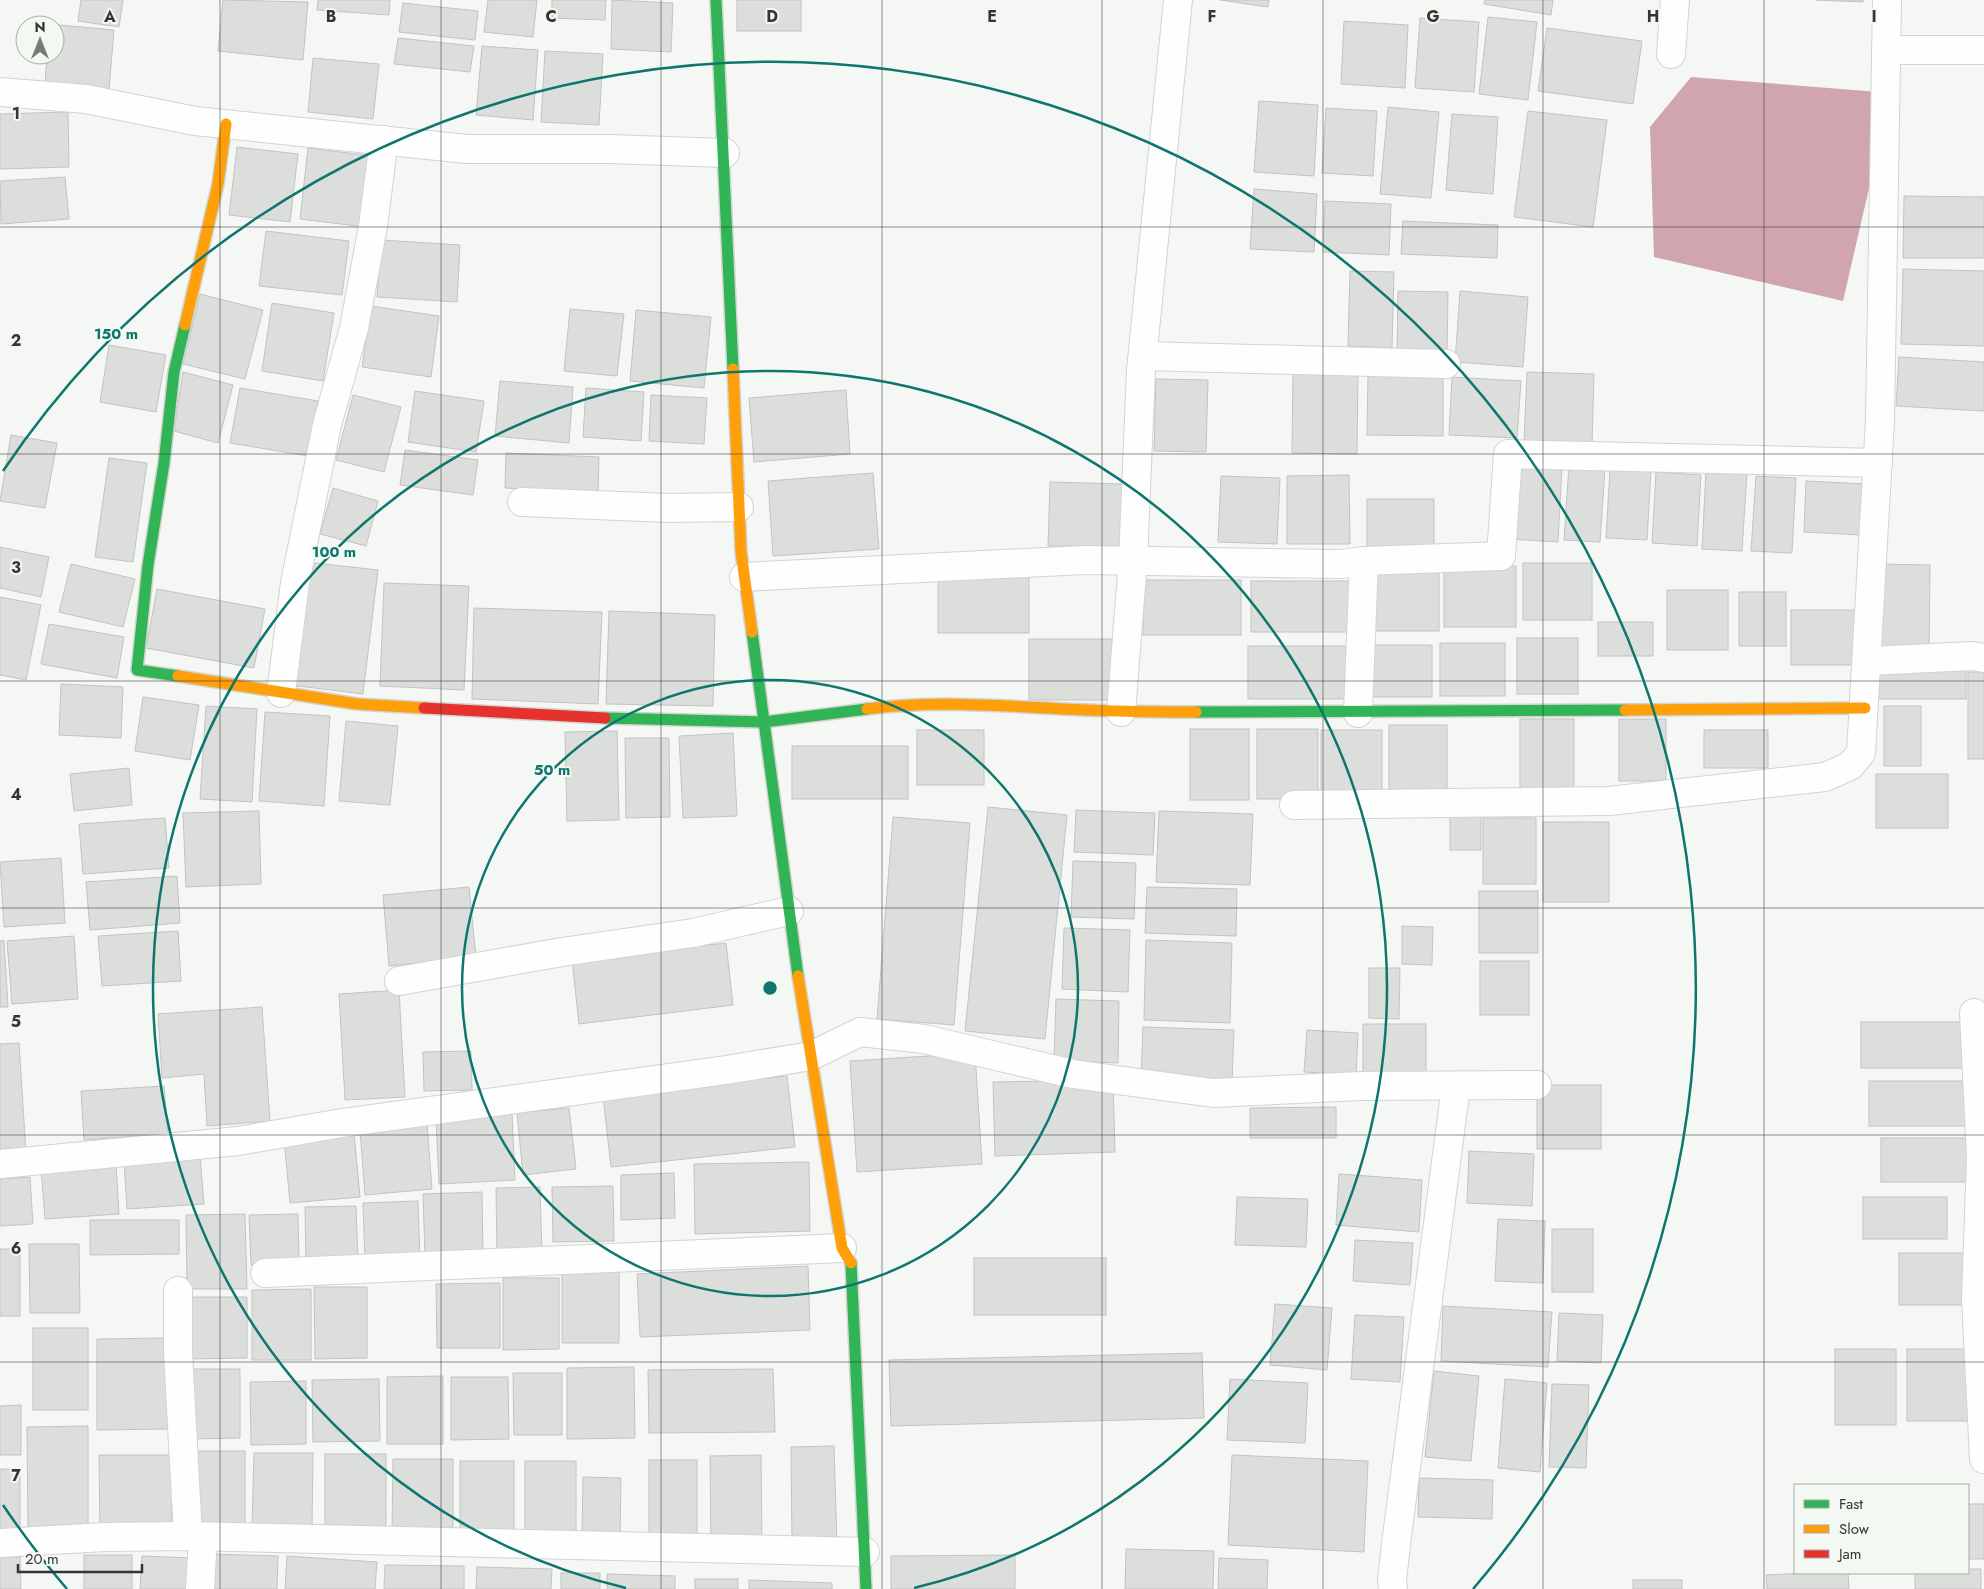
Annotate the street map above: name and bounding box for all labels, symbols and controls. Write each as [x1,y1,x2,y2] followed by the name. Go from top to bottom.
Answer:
[103,5,116,28] text: A
[326,5,336,28] text: B
[545,5,557,28] text: C
[766,5,778,28] text: D
[987,5,997,28] text: E
[1208,5,1216,28] text: F
[1426,5,1440,28] text: G
[1647,5,1659,28] text: H
[1871,5,1877,28] text: I
[15,15,65,65] north arrow
[34,17,46,37] text: N
[12,102,20,125] text: 1
[94,323,138,345] text: 150 m
[11,329,21,352] text: 2
[312,541,356,563] text: 100 m
[11,556,21,579] text: 3
[534,759,570,781] text: 50 m
[10,783,22,806] text: 4
[761,979,779,997] centre of rings
[11,1010,21,1033] text: 5
[11,1237,21,1260] text: 6
[11,1464,21,1487] text: 7
[1794,1484,1969,1574] legend
[1839,1493,1863,1515] text: Fast
[1839,1518,1870,1540] text: Slow
[18,1542,141,1574] scale bar
[1837,1543,1862,1565] text: Jam
[25,1548,59,1570] text: 20 m

